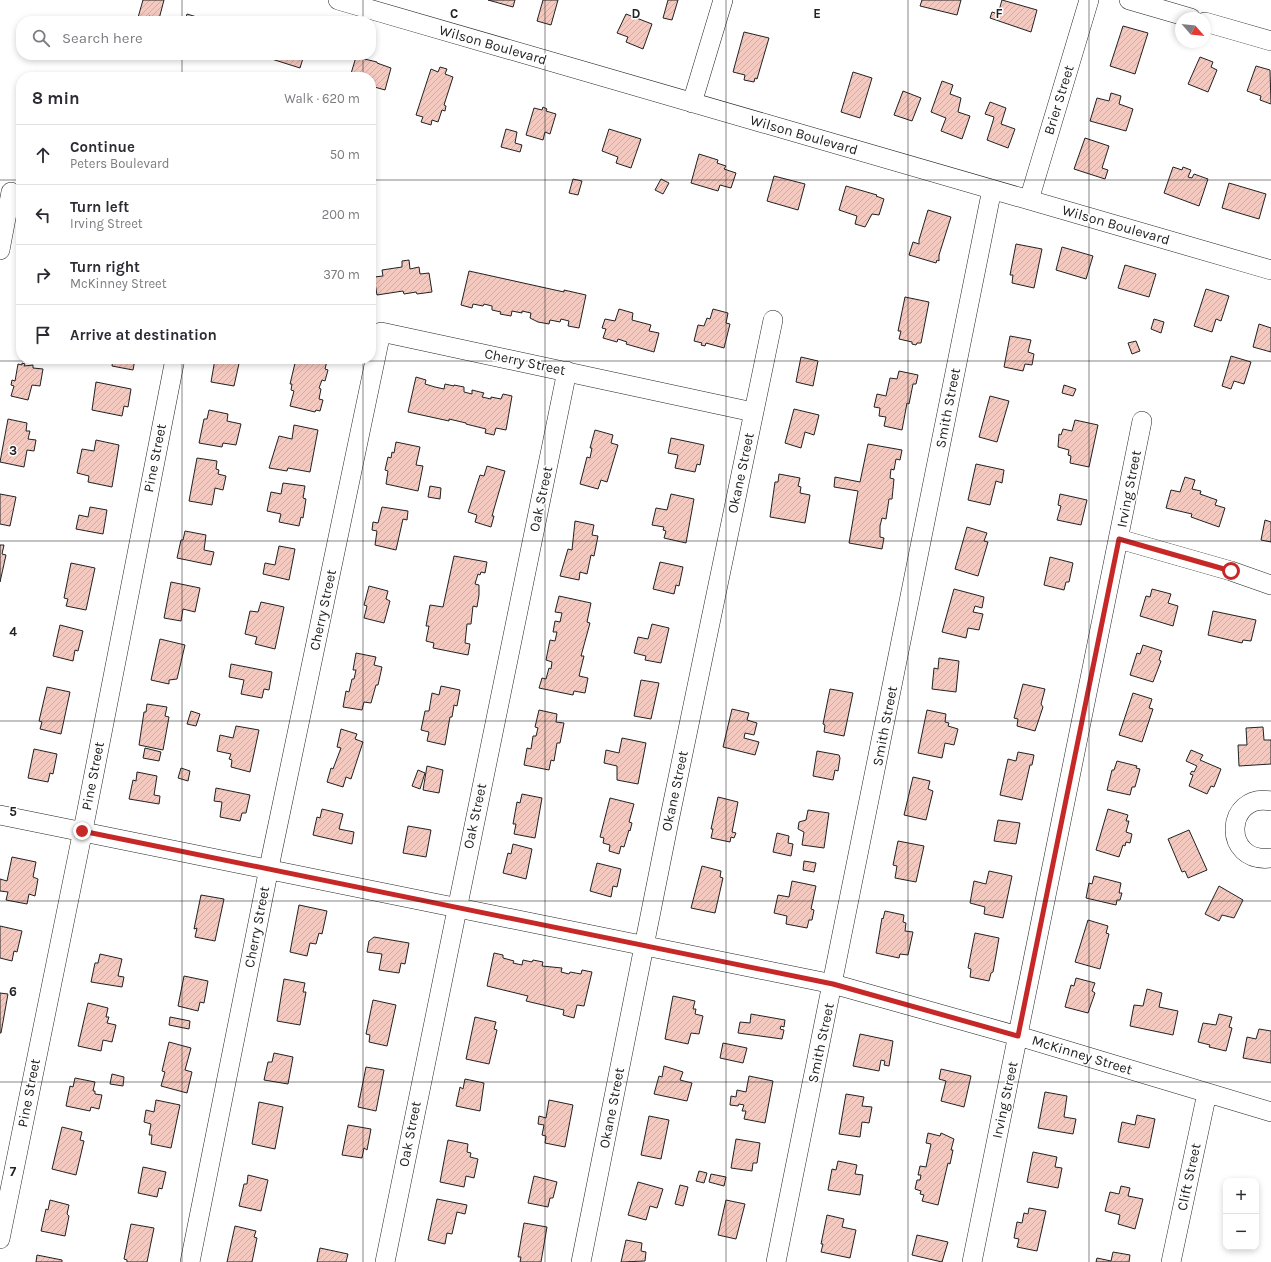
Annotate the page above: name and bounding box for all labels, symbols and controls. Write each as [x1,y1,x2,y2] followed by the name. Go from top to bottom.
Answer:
[450,6,458,21] text: C
[632,6,641,21] text: D
[813,6,821,21] text: E
[995,6,1003,21] text: F
[1175,12,1211,48] north arrow
[16,16,376,60] search box
[437,21,549,69] street label: Wilson Boulevard
[30,27,52,49] icon: search
[62,29,143,47] text: Search here
[1040,63,1078,137] street label: Brier Street
[32,88,80,108] text: 8 min
[284,91,360,106] text: Walk · 620 m
[748,111,860,159] street label: Wilson Boulevard
[70,138,135,156] text: Continue
[32,144,54,166] icon: ahead
[330,147,360,162] text: 50 m
[70,156,170,171] text: Peters Boulevard
[70,198,129,216] text: Turn left
[1060,201,1172,249] street label: Wilson Boulevard
[32,204,54,226] icon: left
[322,207,360,222] text: 200 m
[70,216,143,231] text: Irving Street
[70,258,140,276] text: Turn right
[32,264,54,286] icon: right
[323,267,360,282] text: 370 m
[70,276,167,291] text: McKinney Street
[32,324,54,346] icon: arrive
[70,326,217,344] text: Arrive at destination
[483,345,567,379] street label: Cherry Street
[932,367,964,449] street label: Smith Street
[140,422,170,494] street label: Pine Street
[724,431,758,515] street label: Okane Street
[9,443,17,458] text: 3
[1113,449,1145,529] street label: Irving Street
[526,465,556,533] street label: Oak Street
[1222,562,1240,580] route start
[306,568,340,652] street label: Cherry Street
[9,624,17,639] text: 4
[869,685,901,767] street label: Smith Street
[78,740,108,812] street label: Pine Street
[658,749,692,833] street label: Okane Street
[460,782,490,850] street label: Oak Street
[9,804,17,819] text: 5
[73,822,91,840] route end
[241,885,273,969] street label: Cherry Street
[9,984,17,999] text: 6
[804,1002,838,1084] street label: Smith Street
[1030,1032,1134,1078] street label: McKinney Street
[14,1057,44,1129] street label: Pine Street
[989,1060,1021,1140] street label: Irving Street
[596,1066,628,1150] street label: Okane Street
[395,1100,425,1168] street label: Oak Street
[1174,1142,1204,1212] street label: Clift Street
[10,1164,17,1179] text: 7
[1223,1178,1259,1250] map controls
[1223,1178,1259,1214] button: +
[1223,1214,1259,1250] button: −

